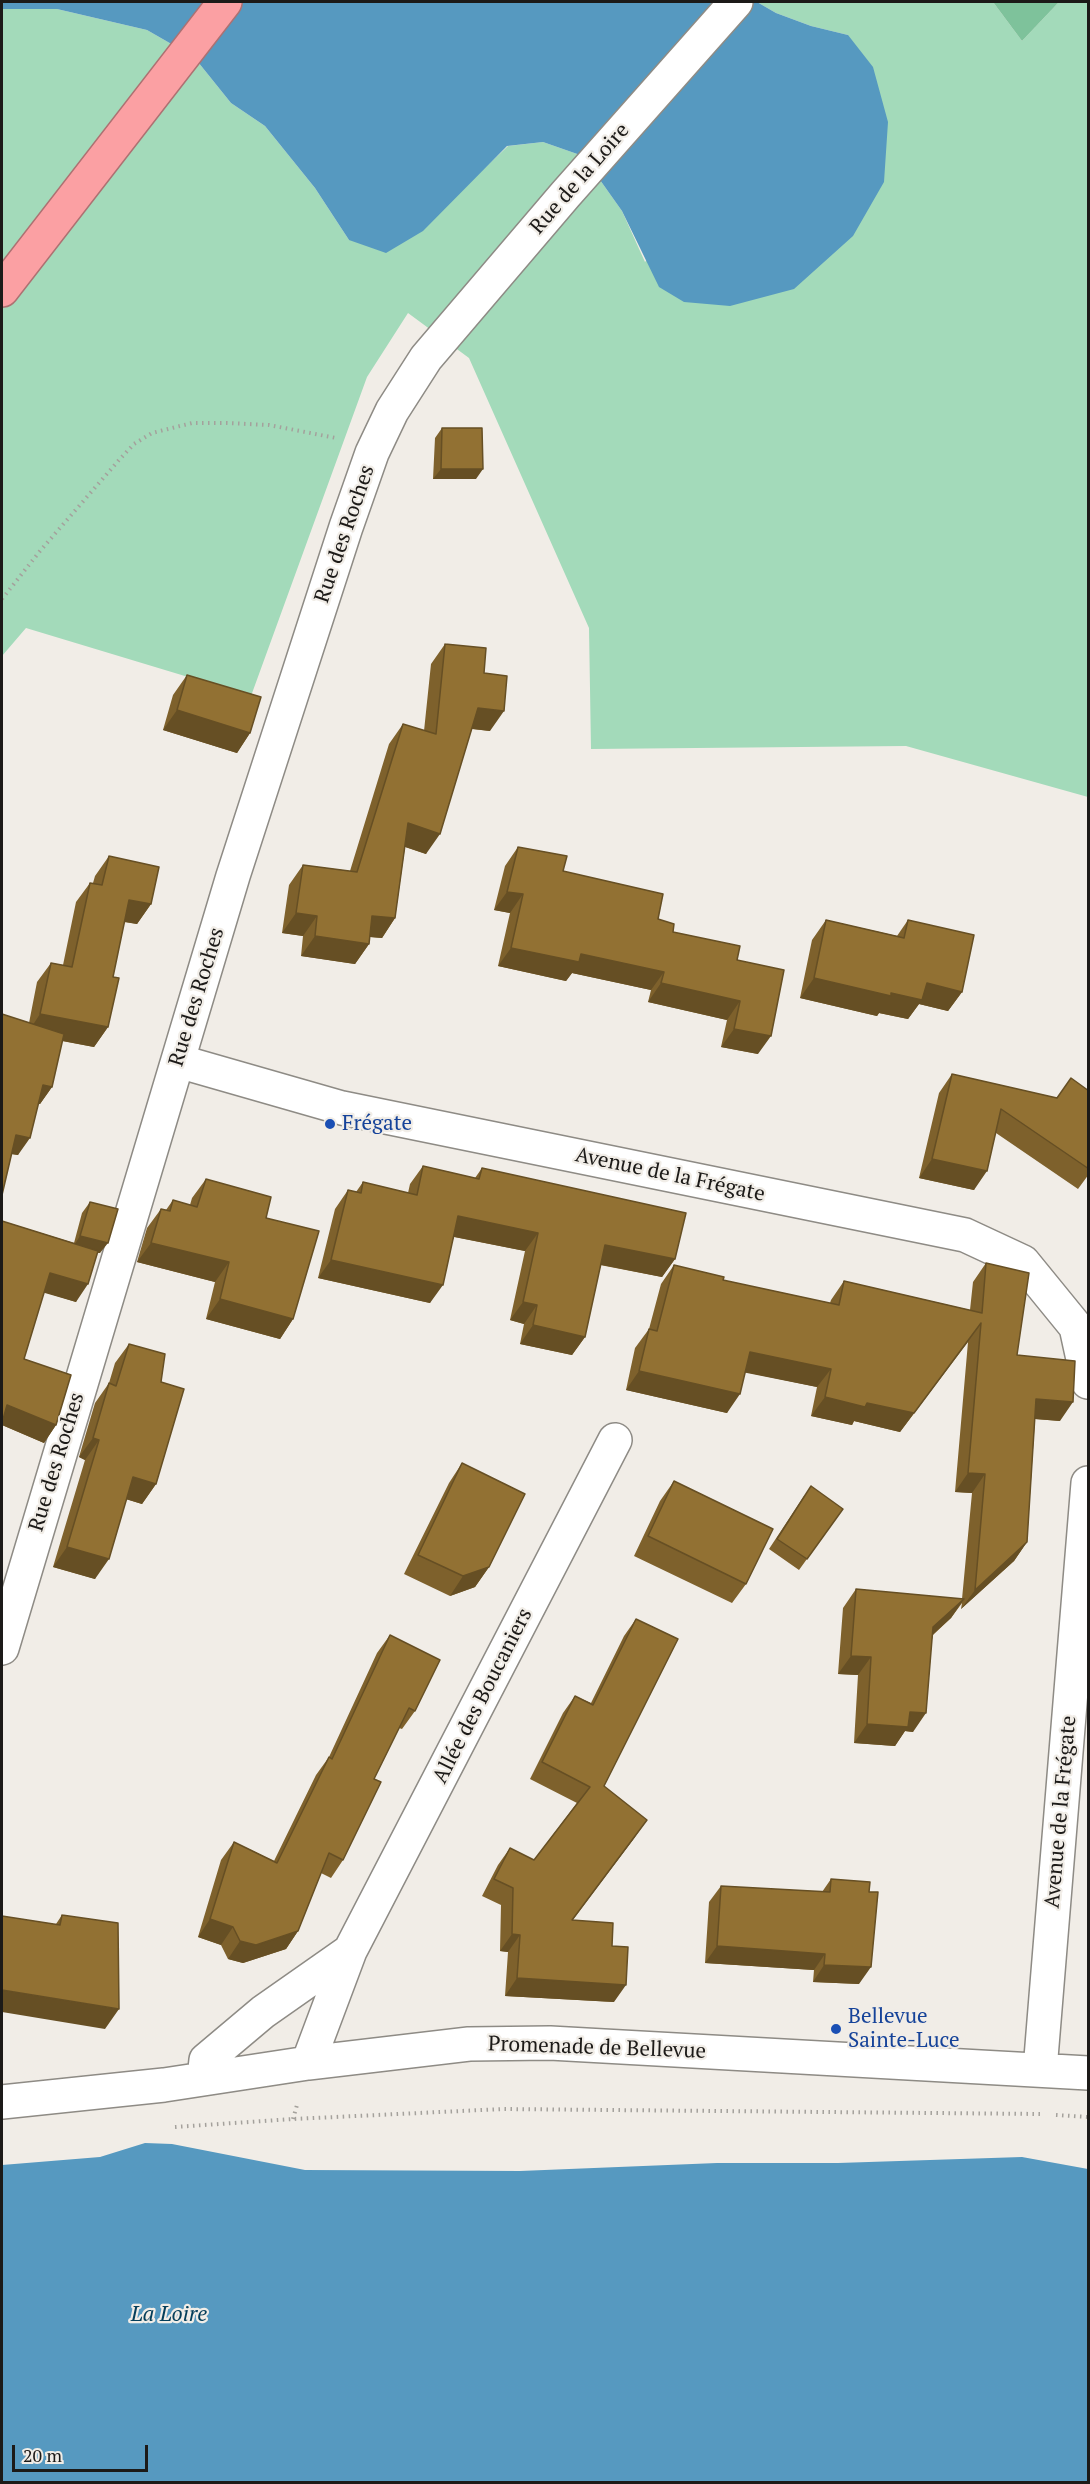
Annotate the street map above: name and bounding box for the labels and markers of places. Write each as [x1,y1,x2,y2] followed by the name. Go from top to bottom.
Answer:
[342,1111,412,1137] place label: Frégate
[323,1117,337,1131] marker: Frégate
[848,2004,959,2054] place label: Bellevue Sainte-Luce
[829,2022,843,2036] marker: Bellevue Sainte-Luce

